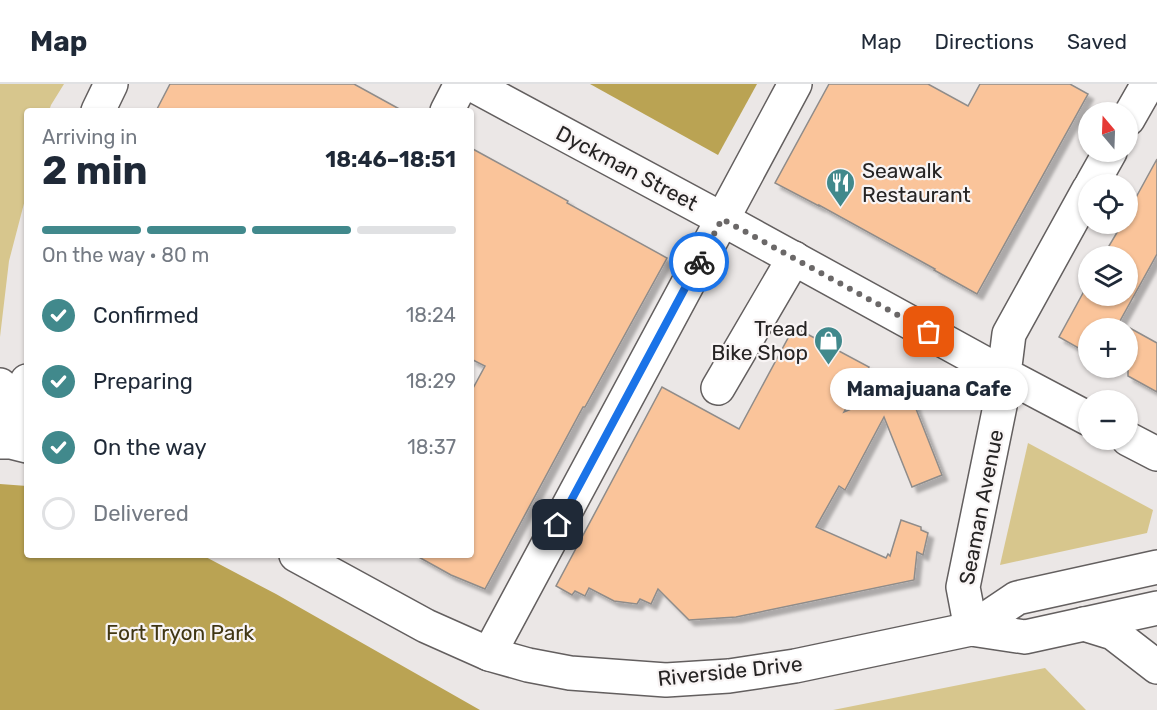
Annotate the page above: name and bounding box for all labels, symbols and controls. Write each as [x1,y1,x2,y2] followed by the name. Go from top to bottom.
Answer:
[30,25,87,58] text: Map
[861,29,902,54] text: Map
[935,29,1034,54] text: Directions
[1067,29,1127,54] text: Saved
[1078,102,1138,162] north arrow
[1078,102,1138,450] map controls
[552,120,702,216] street label: Dyckman Street
[42,125,137,149] text: Arriving in
[325,146,456,173] text: 18:46–18:51
[42,148,148,194] text: 2 min
[862,158,971,207] place label: Seawalk Restaurant
[825,166,857,208] restaurant icon: Seawalk Restaurant
[1078,174,1138,234] button: locate
[669,232,729,292] courier
[42,243,209,267] text: On the way · 80 m
[683,246,716,279] icon: bike
[1078,246,1138,306] button: layers
[42,299,75,332] icon: check
[93,302,199,329] text: Confirmed
[406,303,456,327] text: 18:24
[903,306,954,357] pin
[912,315,945,348] icon: bag
[711,316,808,365] place label: Tread Bike Shop
[1078,318,1138,378] button: +
[813,324,845,366] shop icon: Tread Bike Shop
[42,365,75,398] icon: check
[93,368,193,395] text: Preparing
[830,368,1028,410] callout: Mamajuana Cafe
[406,369,456,393] text: 18:29
[846,377,1012,401] text: Mamajuana Cafe
[1078,390,1138,450] button: −
[954,427,1008,587] street label: Seaman Avenue
[42,431,75,464] icon: check
[93,434,207,461] text: On the way
[407,435,456,459] text: 18:37
[532,499,583,550] pin
[93,500,189,527] text: Delivered
[541,508,574,541] icon: home
[106,620,254,645] park label: Fort Tryon Park
[656,651,804,691] street label: Riverside Drive

